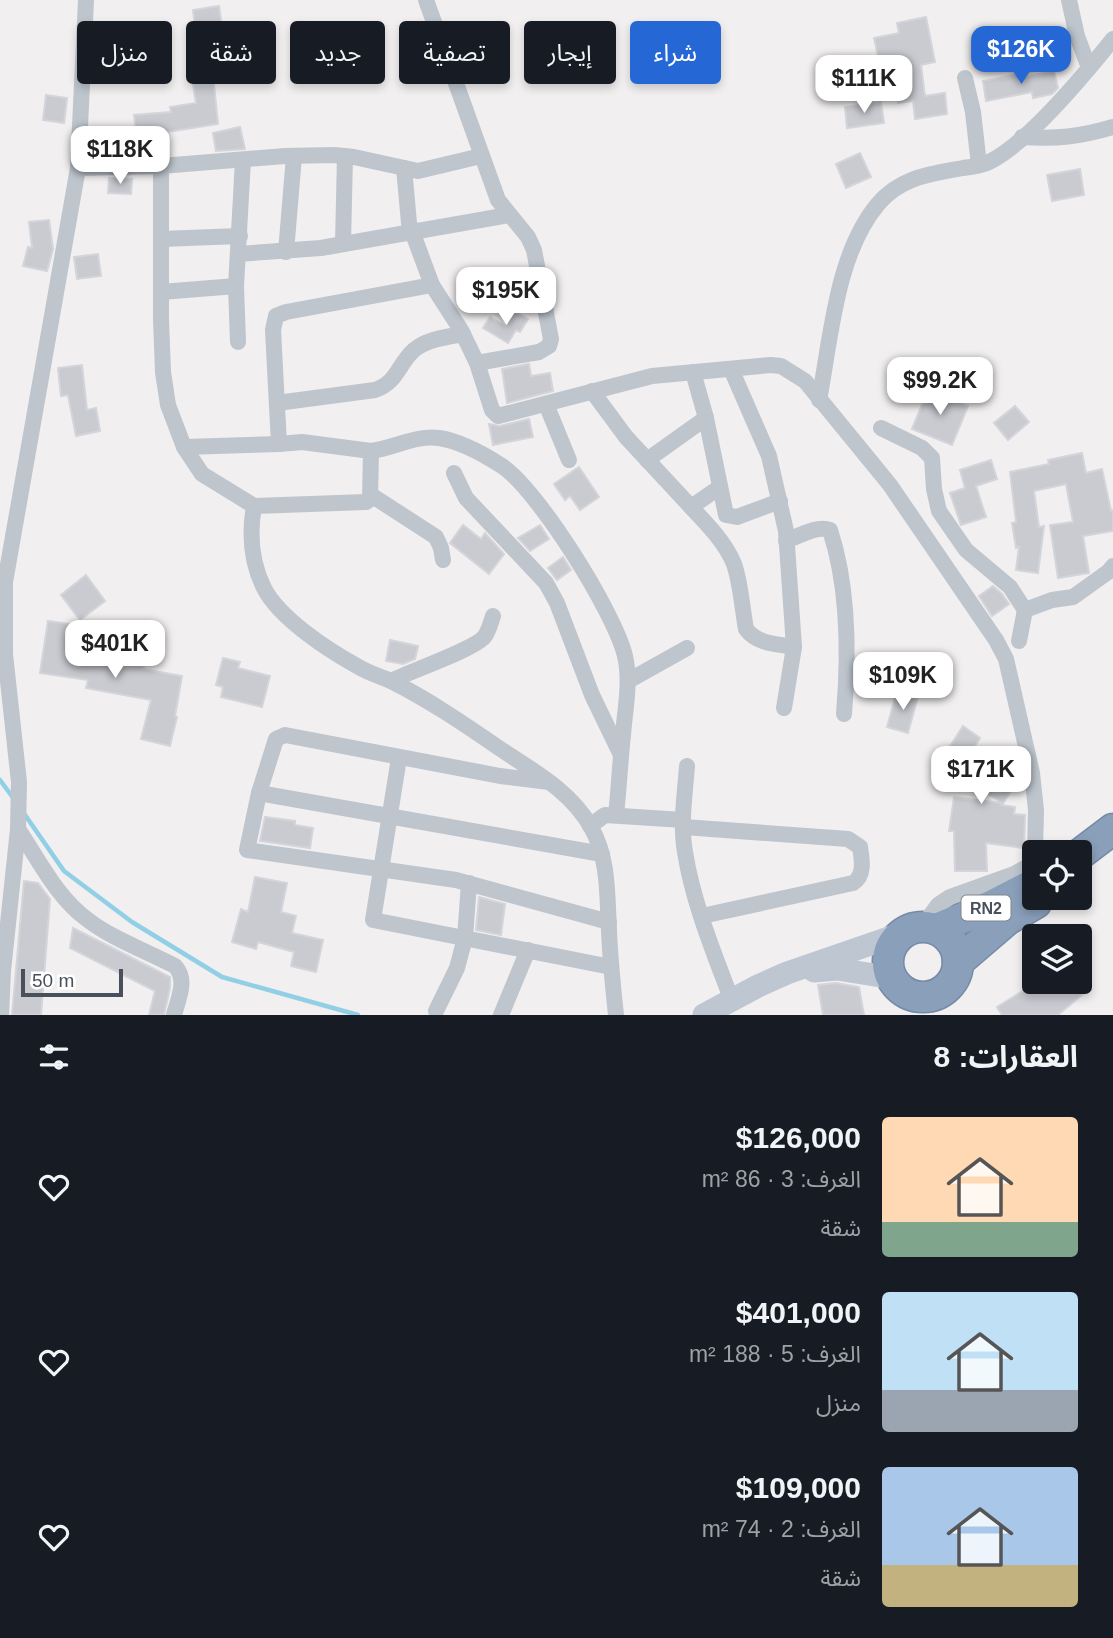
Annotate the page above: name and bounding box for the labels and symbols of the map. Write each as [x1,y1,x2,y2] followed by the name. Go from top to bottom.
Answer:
[972,27,1070,86] pin: $126K
[815,55,913,115] pin: $111K
[71,127,169,186] pin: $118K
[457,268,555,327] pin: $195K
[883,358,997,417] pin: $99.2K
[66,620,164,680] pin: $401K
[854,652,952,712] pin: $109K
[932,746,1030,806] pin: $171K
[962,896,1010,920] road number: RN2
[21,966,122,998] scale bar

